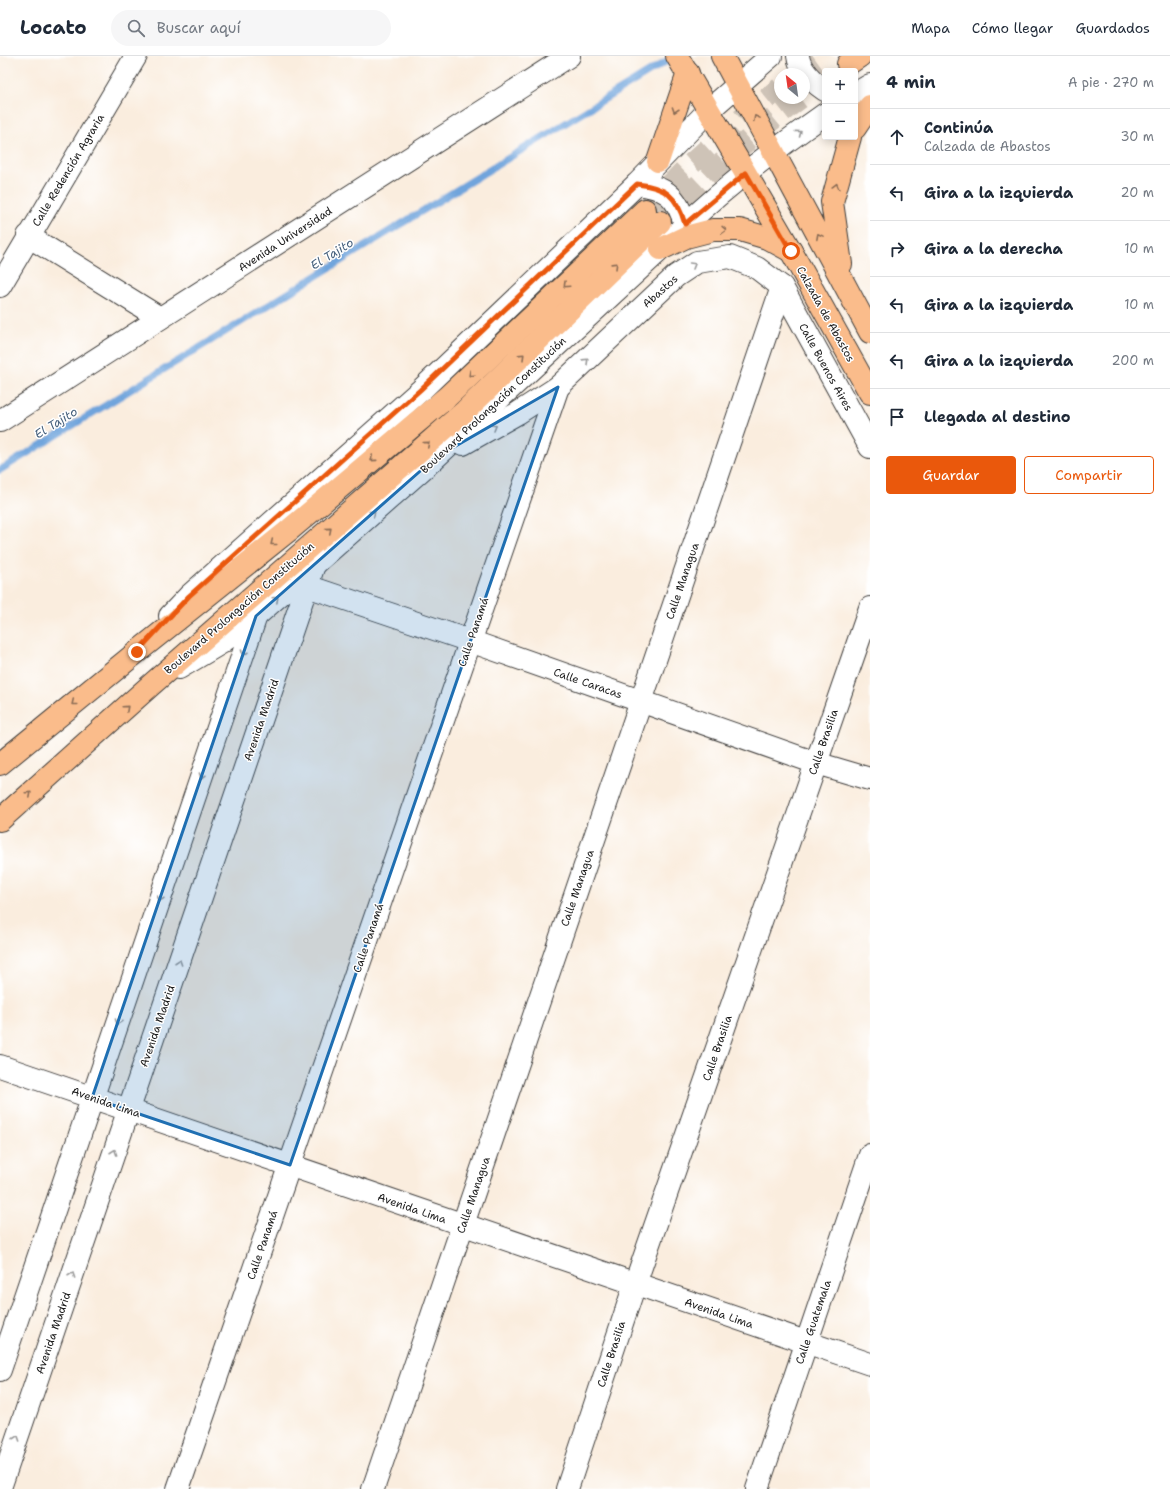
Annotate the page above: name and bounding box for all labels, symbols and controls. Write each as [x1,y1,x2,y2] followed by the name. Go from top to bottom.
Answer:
[111,10,391,46] search box
[20,15,87,40] text: Locato
[125,17,147,39] icon: search
[157,18,241,38] text: Buscar aquí
[911,19,950,37] text: Mapa
[972,19,1053,37] text: Cómo llegar
[1075,19,1150,37] text: Guardados
[774,68,810,104] north arrow
[822,68,858,140] map controls
[822,68,858,104] button: +
[886,71,936,93] text: 4 min
[1068,74,1154,91] text: A pie · 270 m
[822,104,858,140] button: −
[671,107,680,114] one-way arrow
[29,111,108,229] street label: Calle Redención Agraria
[753,115,760,122] one-way arrow
[924,118,993,138] text: Continúa
[886,126,908,148] icon: ahead
[1120,128,1154,145] text: 30 m
[795,131,802,138] one-way arrow
[924,138,1051,155] text: Calzada de Abastos
[831,182,840,189] one-way arrow
[886,182,908,204] icon: left
[924,183,1073,203] text: Gira a la izquierda
[1121,184,1154,201] text: 20 m
[235,203,335,275] street label: Avenida Universidad
[721,226,727,234] one-way arrow
[816,232,824,240] one-way arrow
[308,235,356,273] water label: El Tajito
[886,238,908,260] icon: right
[924,239,1063,259] text: Gira a la derecha
[1124,240,1154,257] text: 10 m
[782,242,800,260] route start
[610,262,618,270] one-way arrow
[689,262,696,269] one-way arrow
[793,264,858,365] street label: Calzada de Abastos
[639,271,681,311] street label: Abastos
[563,280,571,288] one-way arrow
[886,294,908,316] icon: left
[924,295,1073,315] text: Gira a la izquierda
[1124,296,1154,313] text: 10 m
[795,321,856,414] street label: Calle Buenos Aires
[417,333,570,477] street label: Boulevard Prolongación Constitución
[886,350,908,372] icon: left
[924,351,1073,371] text: Gira a la izquierda
[1112,352,1154,369] text: 200 m
[517,353,525,360] one-way arrow
[581,358,589,365] one-way arrow
[469,370,476,377] one-way arrow
[32,404,80,442] water label: El Tajito
[886,406,908,428] icon: arrive
[924,407,1071,427] text: Llegada al destino
[490,424,497,431] one-way arrow
[422,442,429,449] one-way arrow
[371,455,378,462] one-way arrow
[886,456,1016,494] button: Guardar
[1024,456,1154,494] button: Compartir
[369,510,376,517] one-way arrow
[324,527,332,534] one-way arrow
[271,538,278,545] one-way arrow
[161,539,318,678] street label: Boulevard Prolongación Constitución
[662,541,703,622] street label: Calle Managua
[455,595,492,669] street label: Calle Panamá
[271,596,279,603] one-way arrow
[128,643,146,661] route end
[240,649,248,656] one-way arrow
[551,665,624,702] street label: Calle Caracas
[240,677,283,763] street label: Avenida Madrid
[72,699,79,706] one-way arrow
[121,705,129,712] one-way arrow
[805,707,842,777] street label: Calle Brasilia
[198,773,206,780] one-way arrow
[24,792,32,799] one-way arrow
[557,848,598,929] street label: Calle Managua
[156,896,165,903] one-way arrow
[350,901,387,975] street label: Calle Panamá
[174,959,182,966] one-way arrow
[136,983,179,1069] street label: Avenida Madrid
[699,1013,736,1083] street label: Calle Brasilia
[114,1019,123,1026] one-way arrow
[69,1084,142,1121] street label: Avenida Lima
[110,1148,118,1155] one-way arrow
[453,1155,494,1236] street label: Calle Managua
[375,1190,448,1227] street label: Avenida Lima
[244,1208,281,1282] street label: Calle Panamá
[68,1271,76,1278] one-way arrow
[792,1278,835,1366] street label: Calle Guatemala
[32,1290,75,1376] street label: Avenida Madrid
[682,1295,755,1332] street label: Avenida Lima
[594,1319,629,1389] street label: Calle Brasilia
[12,1434,21,1441] one-way arrow

